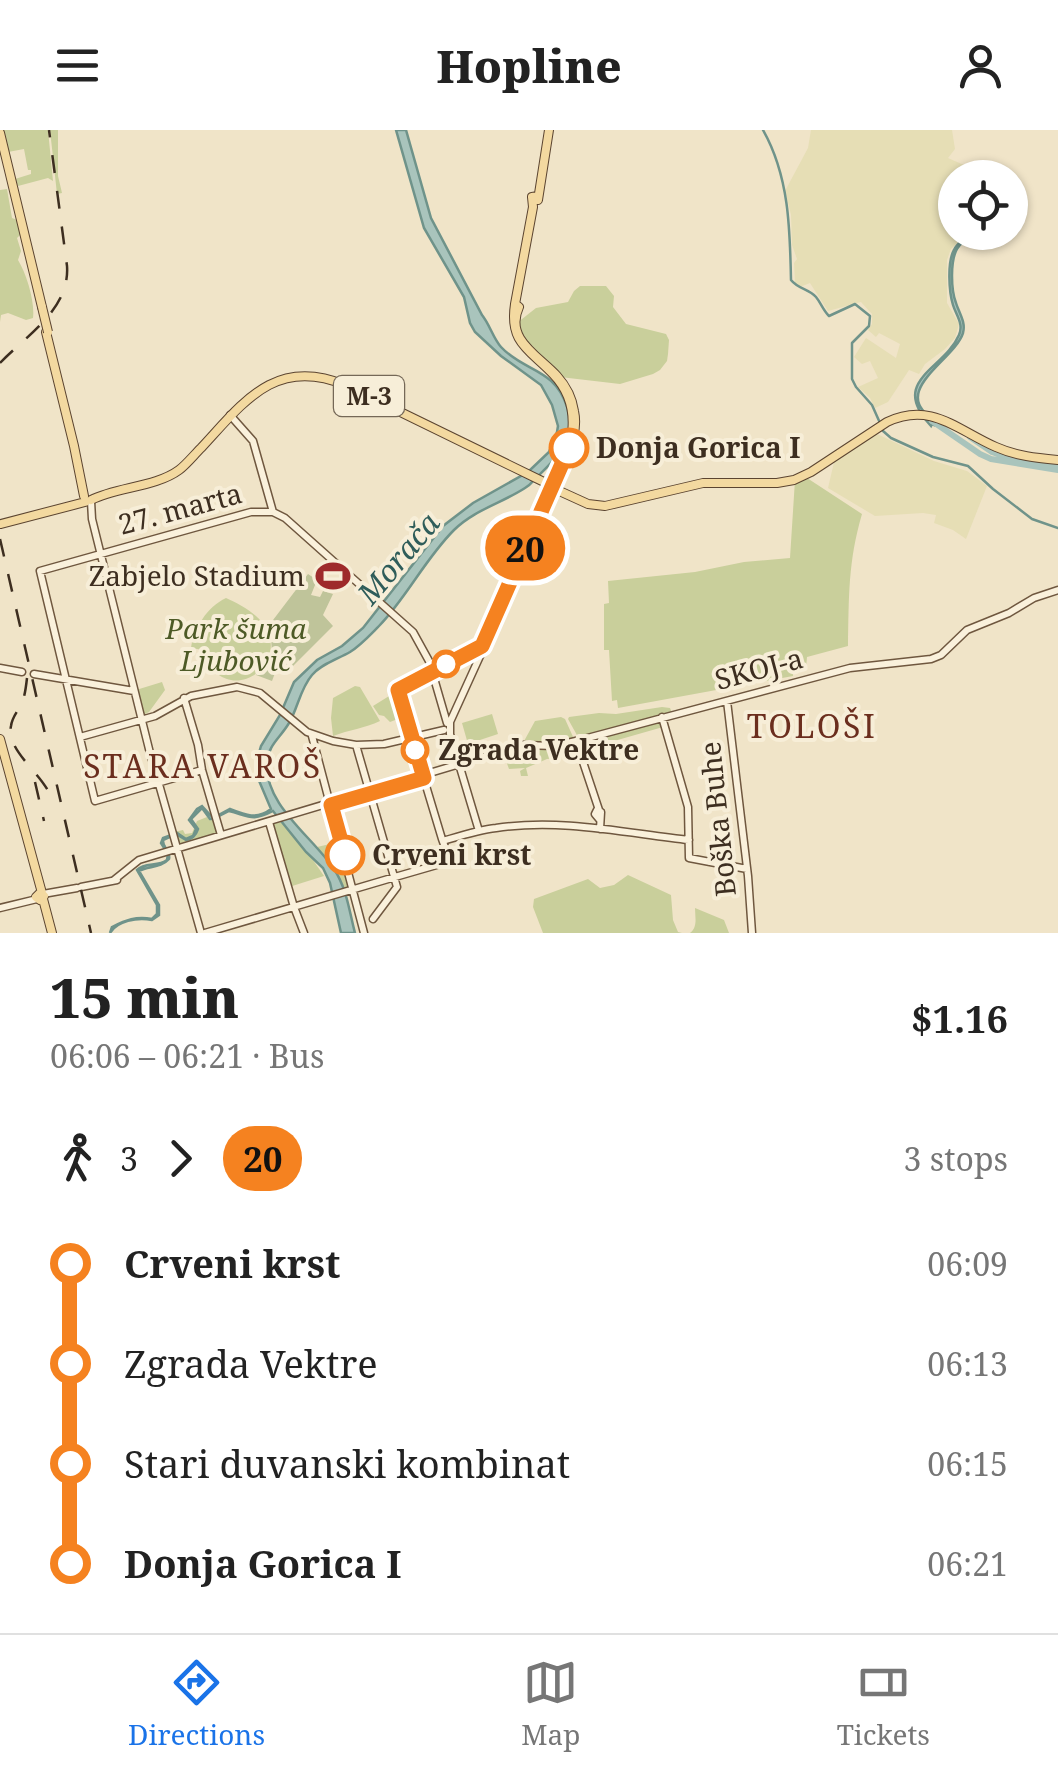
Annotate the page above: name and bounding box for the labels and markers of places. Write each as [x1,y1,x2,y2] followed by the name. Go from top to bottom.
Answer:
[596,428,800,466] place label: Donja Gorica I
[550,429,588,467] marker: Donja Gorica I
[89,556,305,594] place label: Zabjelo Stadium
[314,557,352,595] sports icon: Zabjelo Stadium
[433,651,459,677] unlabelled marker
[438,730,639,768] place label: Zgrada Vektre
[402,737,428,763] marker: Zgrada Vektre
[372,835,531,873] place label: Crveni krst
[326,836,364,874] marker: Crveni krst

